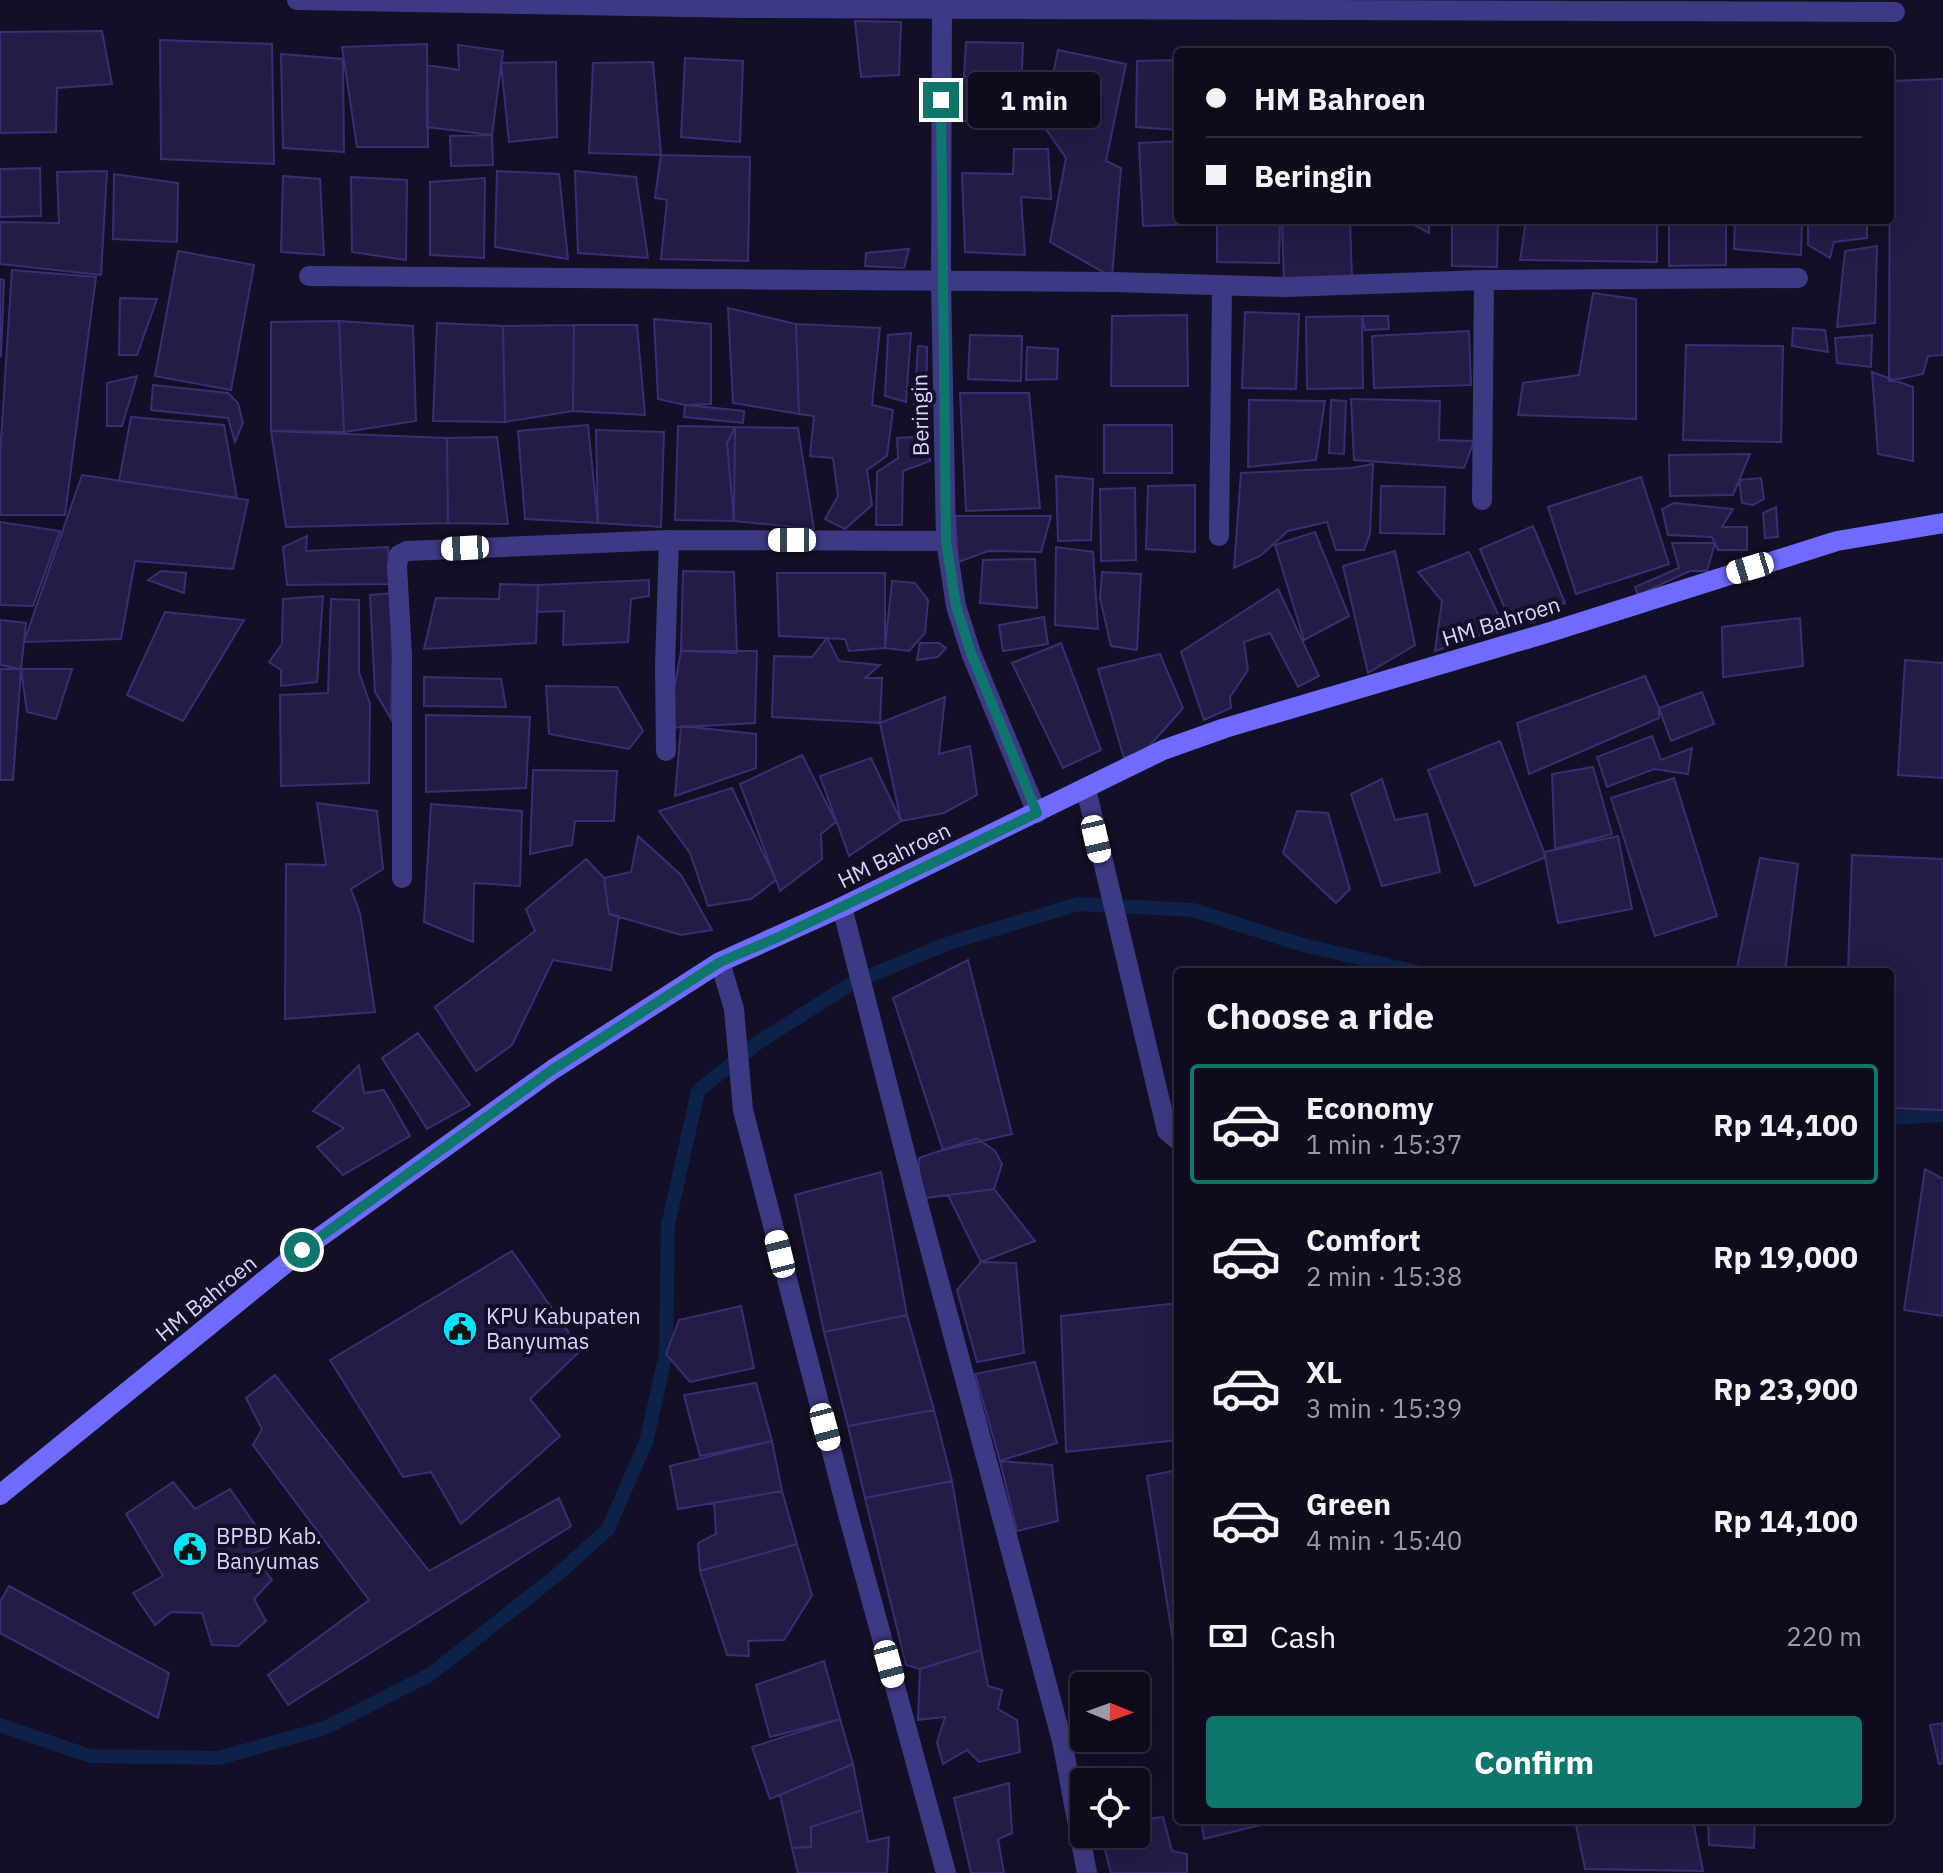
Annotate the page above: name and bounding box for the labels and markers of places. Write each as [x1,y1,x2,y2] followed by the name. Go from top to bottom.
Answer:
[486,1301,641,1355] place label: KPU Kabupaten Banyumas
[441,1310,479,1348] public building icon: KPU Kabupaten Banyumas
[216,1521,322,1575] place label: BPBD Kab. Banyumas
[171,1530,209,1568] public building icon: BPBD Kab. Banyumas

